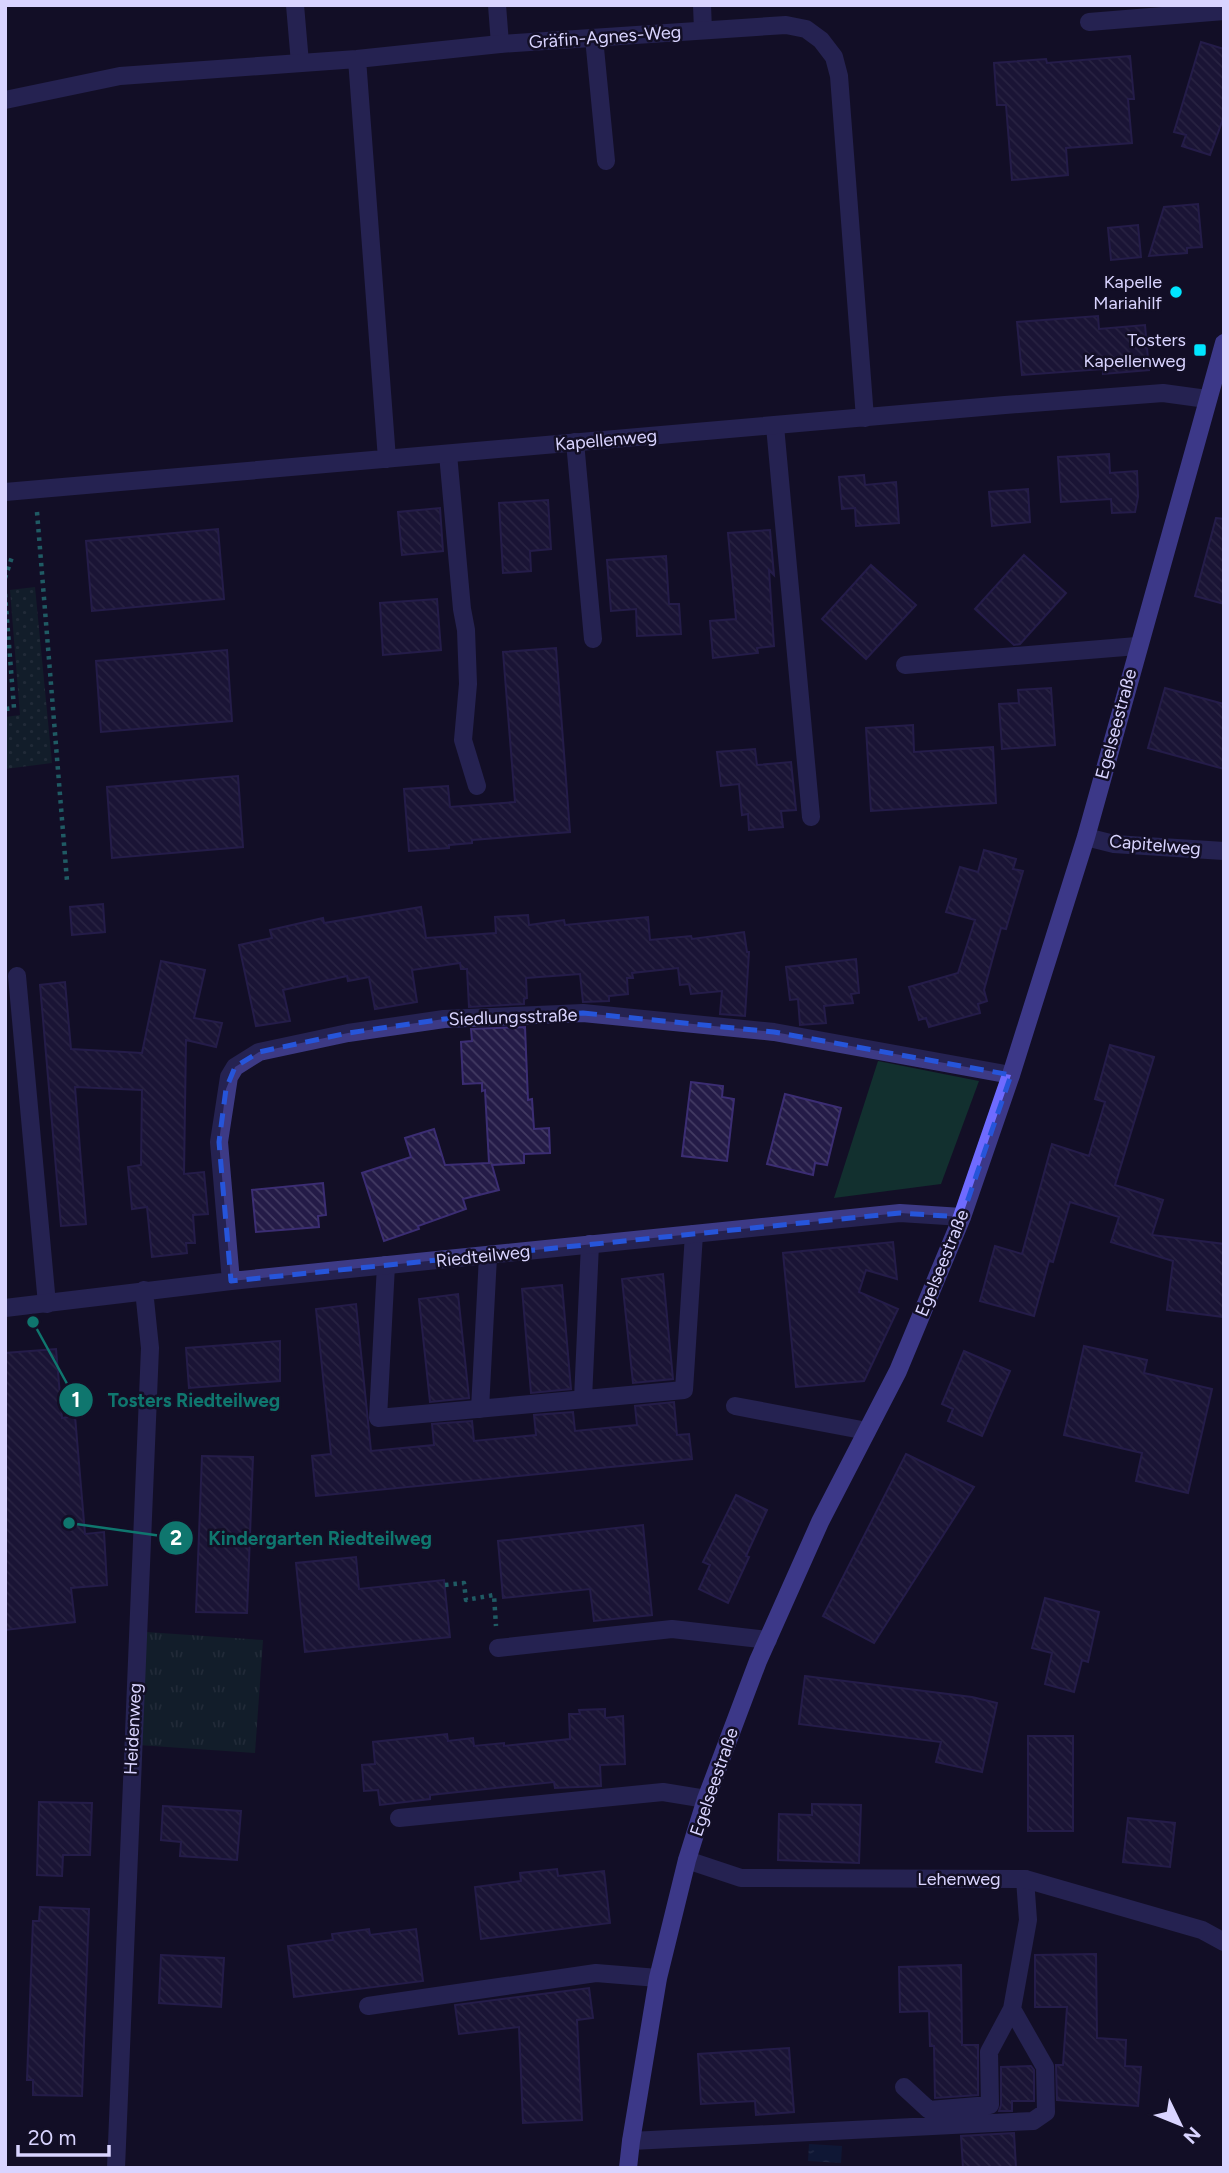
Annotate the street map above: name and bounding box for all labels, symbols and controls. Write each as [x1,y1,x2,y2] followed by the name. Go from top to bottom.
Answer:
[528,21,682,53] street label: Gräfin-Agnes-Weg
[1093,271,1162,314] place label: Kapelle Mariahilf
[1168,284,1184,300] marker: Kapelle Mariahilf
[1084,329,1186,372] place label: Tosters Kapellenweg
[1192,342,1208,358] marker: Tosters Kapellenweg
[554,425,658,455] street label: Kapellenweg
[1091,666,1141,782] street label: Egelseestraße
[1108,830,1202,860] street label: Capitelweg
[448,1004,578,1030] street label: Siedlungsstraße
[911,1206,974,1320] street label: Egelseestraße
[435,1240,531,1272] street label: Riedteilweg
[58,1380,294,1420] callout: Tosters Riedteilweg
[72,1387,80,1412] text: 1
[108,1389,280,1412] text: Tosters Riedteilweg
[159,1518,446,1558] callout: Kindergarten Riedteilweg
[170,1525,182,1550] text: 2
[208,1527,432,1550] text: Kindergarten Riedteilweg
[120,1682,146,1776] street label: Heidenweg
[685,1725,743,1839] street label: Egelseestraße
[917,1868,1001,1890] street label: Lehenweg
[1145,2089,1215,2159] north arrow
[18,2114,108,2158] scale bar
[1179,2122,1205,2148] text: N
[28,2125,76,2150] text: 20 m

